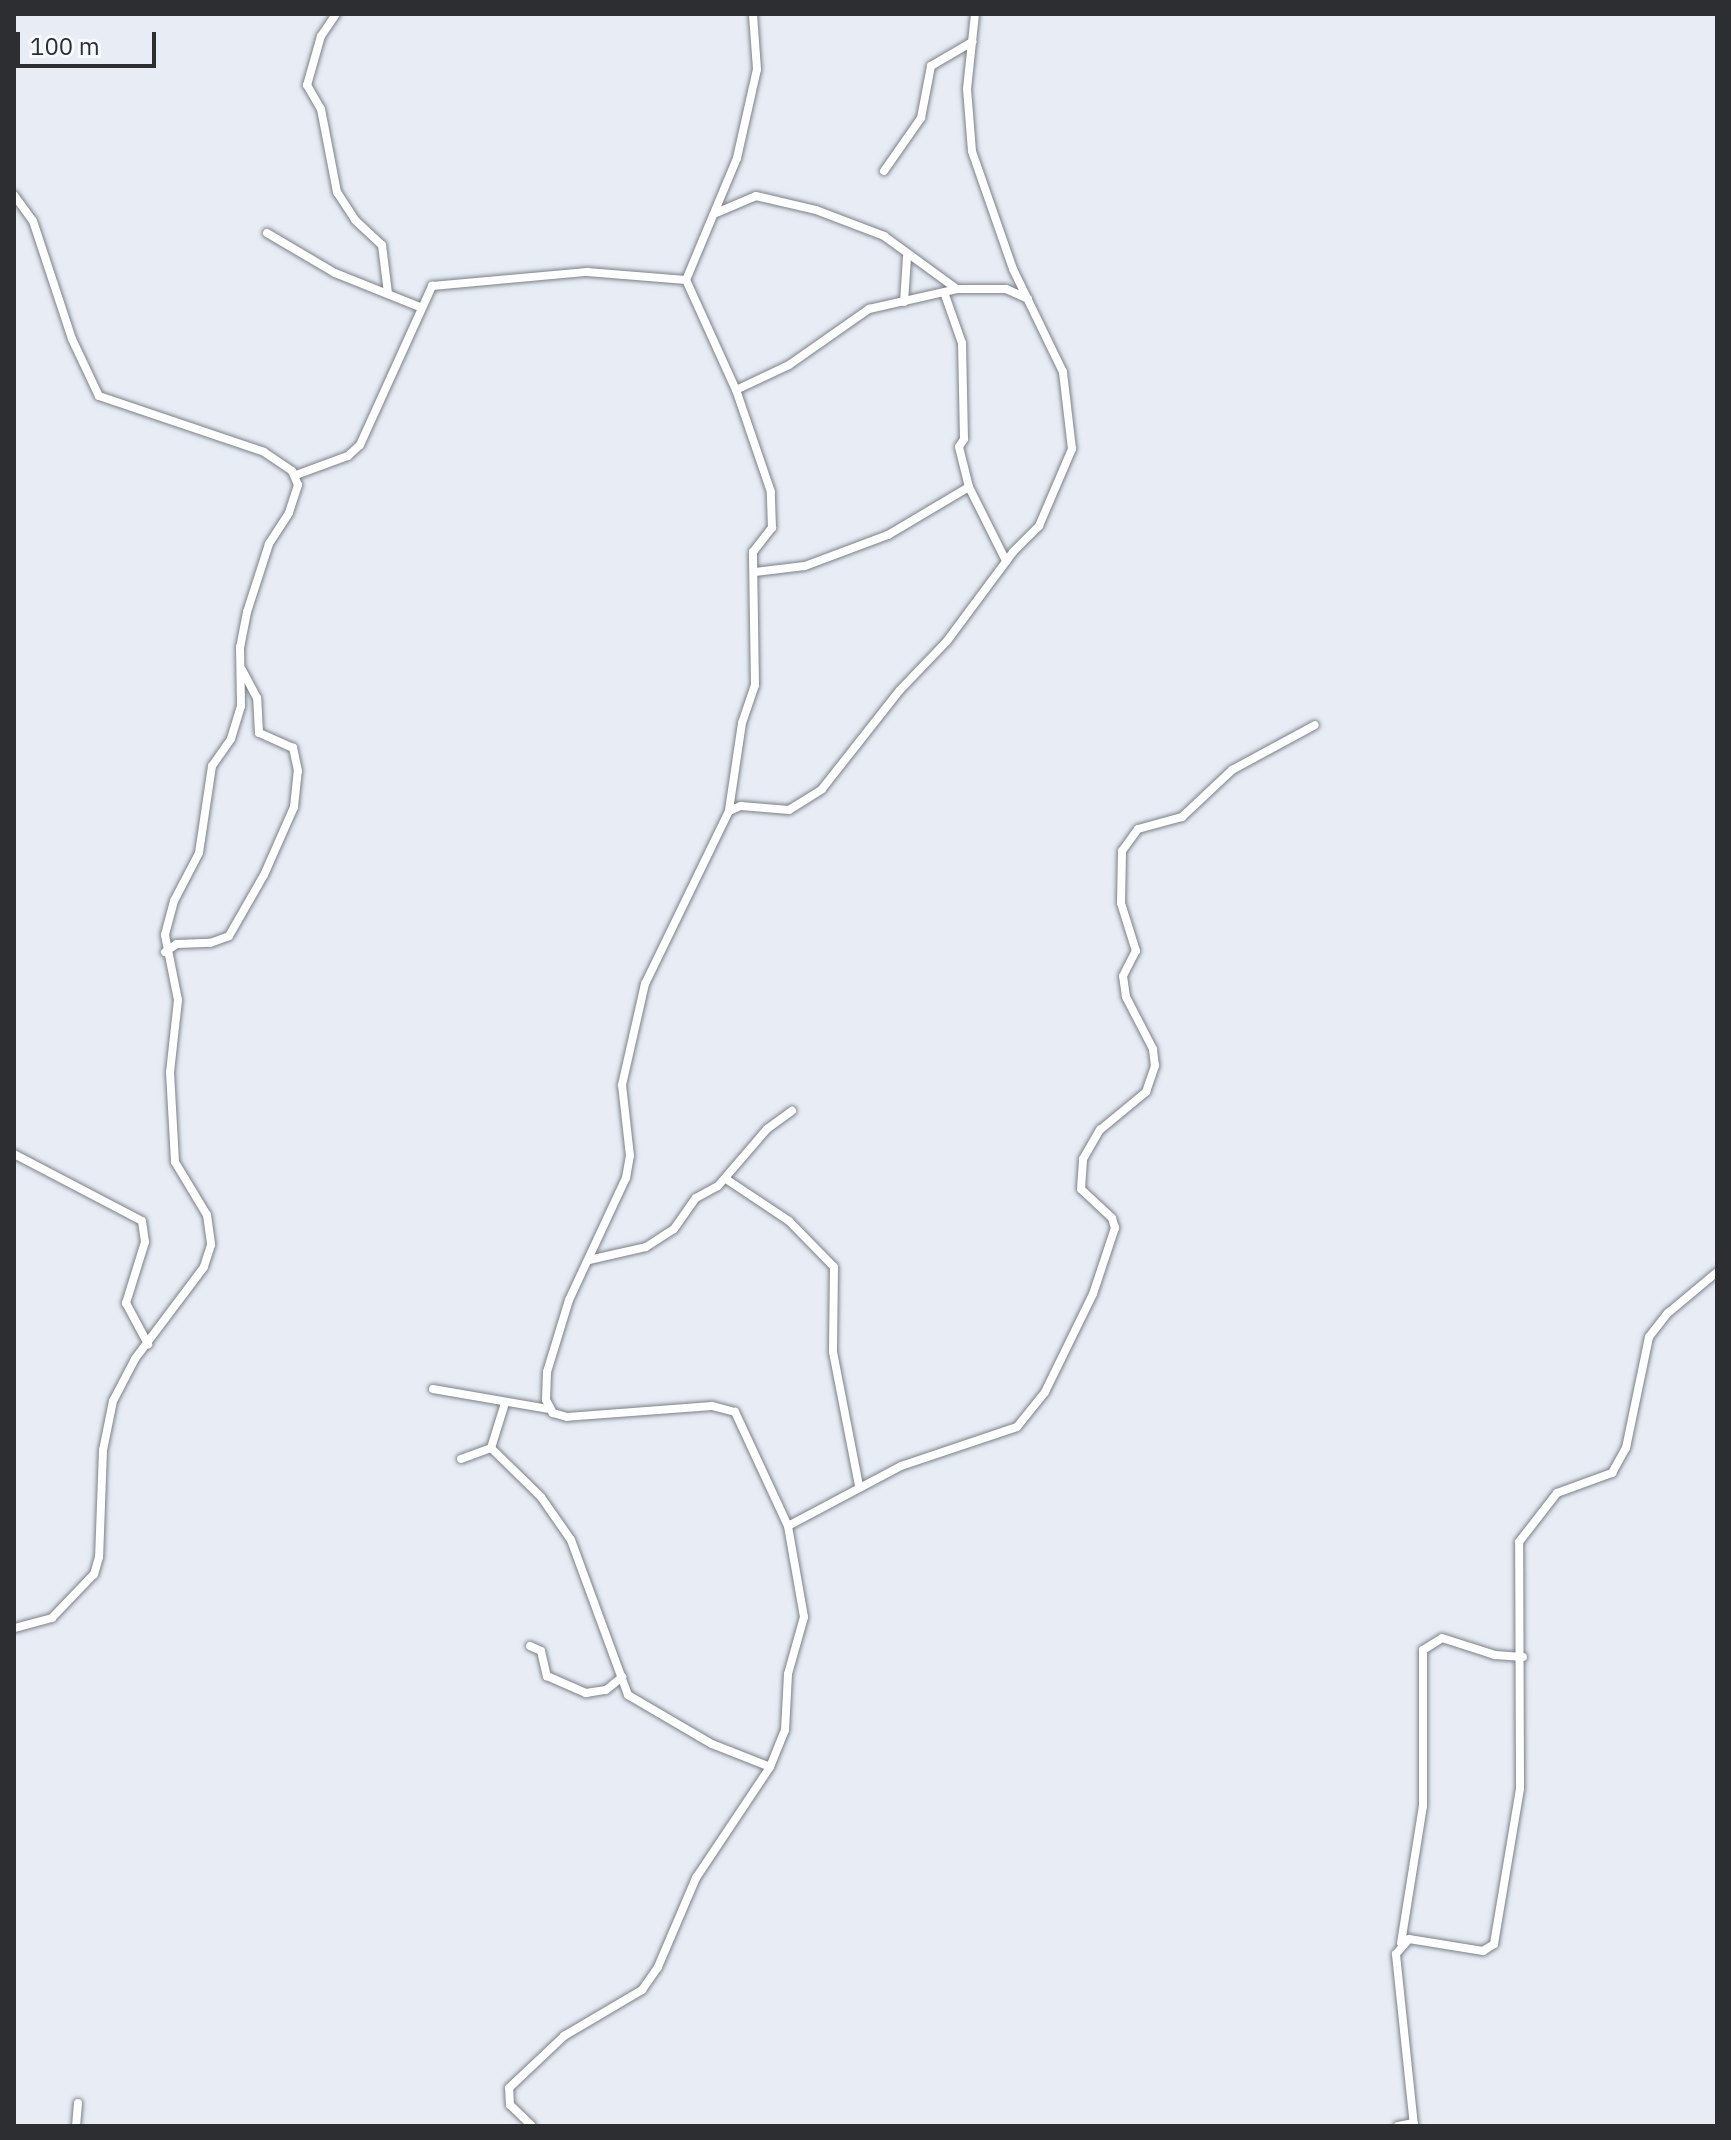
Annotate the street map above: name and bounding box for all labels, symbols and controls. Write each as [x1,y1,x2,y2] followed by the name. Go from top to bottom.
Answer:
[20,16,160,66] scale bar
[30,30,100,62] text: 100 m

